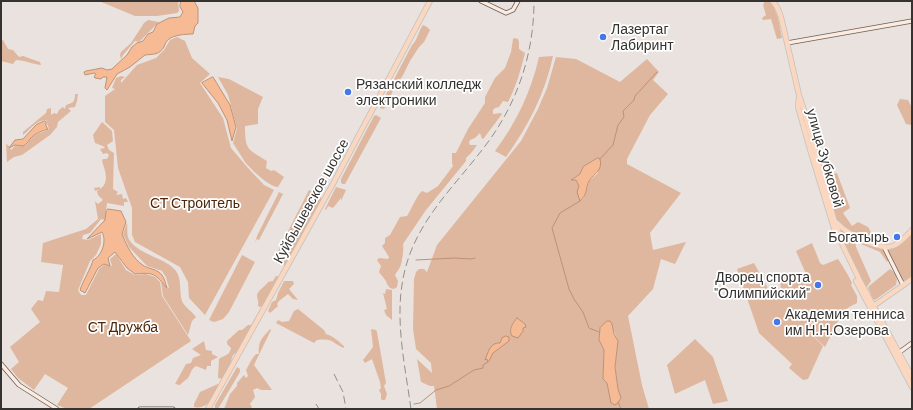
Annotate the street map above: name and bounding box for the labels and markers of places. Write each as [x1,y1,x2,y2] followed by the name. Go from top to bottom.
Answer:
[611,21,674,54] place label: Лазертаг Лабиринт
[598,32,608,42] marker: Лазертаг Лабиринт
[356,76,481,108] place label: Рязанский колледж электроники
[343,87,353,97] marker: Рязанский колледж электроники
[828,229,889,245] place label: Богатырь
[892,232,902,242] marker: Богатырь
[714,269,810,302] place label: Дворец спорта "Олимпийский"
[813,280,823,290] marker: Дворец спорта "Олимпийский"
[785,306,904,338] place label: Академия тенниса им Н.Н.Озерова
[772,317,782,327] marker: Академия тенниса им Н.Н.Озерова

